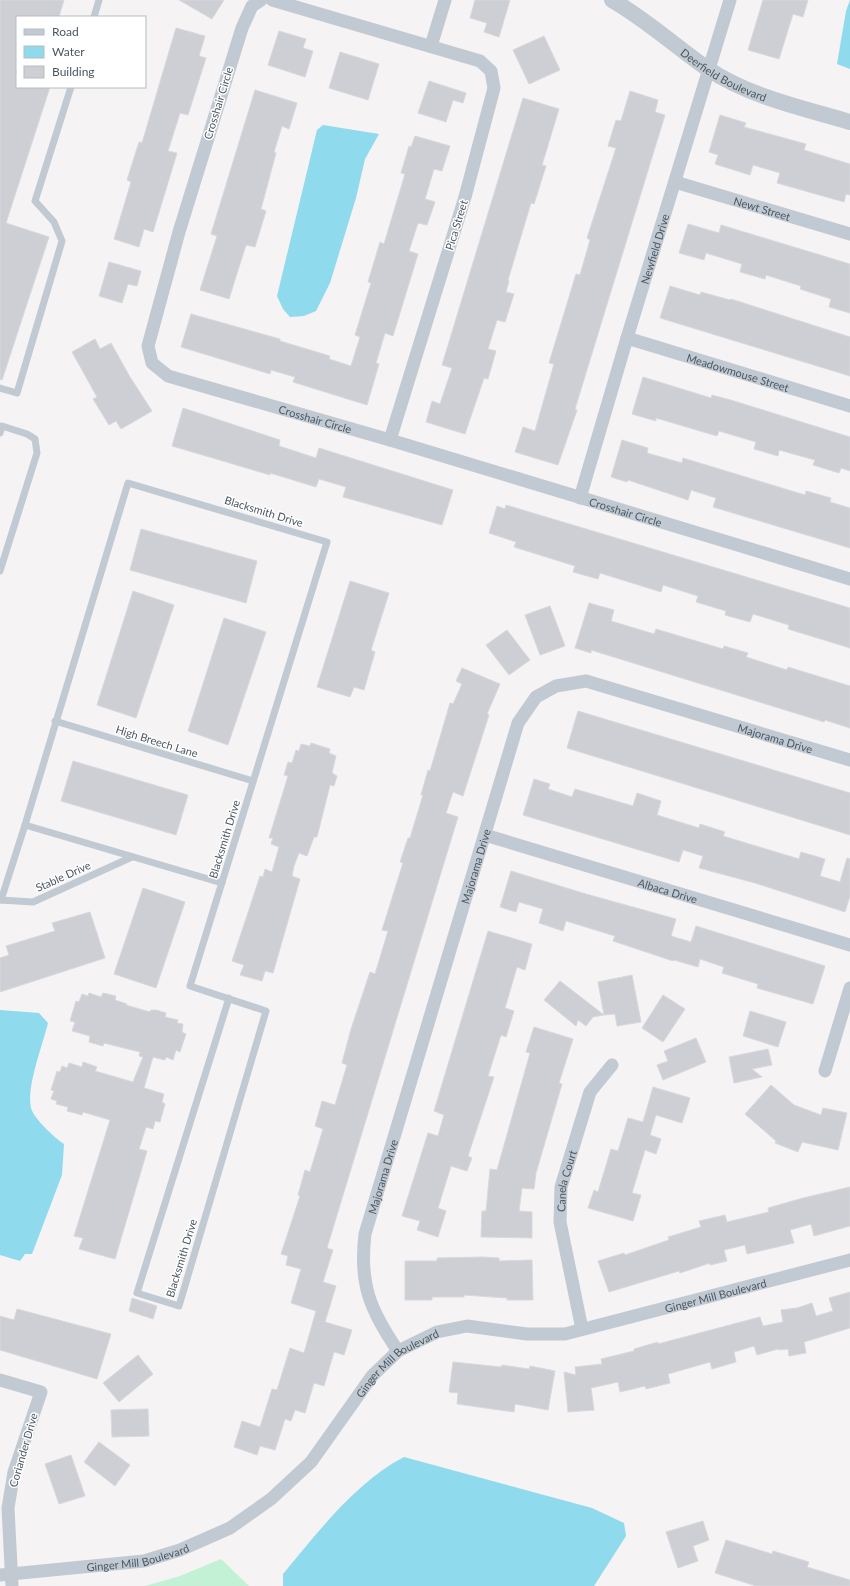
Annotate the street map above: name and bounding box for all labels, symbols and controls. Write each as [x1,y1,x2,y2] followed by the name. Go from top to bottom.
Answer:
[16,16,146,88] legend
[52,24,79,39] text: Road
[52,44,85,59] text: Water
[679,45,769,103] street label: Deerfield Boulevard
[52,64,95,79] text: Building
[201,65,235,141] street label: Crosshair Circle
[732,193,792,222] street label: Newt Street
[442,198,470,252] street label: Pica Street
[637,212,671,285] street label: Newfield Drive
[685,350,791,394] street label: Meadowmouse Street
[277,402,353,435] street label: Crosshair Circle
[223,493,305,529] street label: Blacksmith Drive
[588,494,664,528] street label: Crosshair Circle
[736,720,814,755] street label: Majorama Drive
[114,722,200,760] street label: High Breech Lane
[206,798,242,880] street label: Blacksmith Drive
[458,827,493,905] street label: Majorama Drive
[34,858,93,894] street label: Stable Drive
[637,875,699,905] street label: Albaca Drive
[365,1137,400,1216] street label: Majorama Drive
[554,1148,578,1212] street label: Canela Court
[163,1217,199,1299] street label: Blacksmith Drive
[663,1276,767,1314] street label: Ginger Mill Boulevard
[353,1326,440,1400] street label: Ginger Mill Boulevard
[6,1411,40,1489] street label: Coriander Drive
[86,1540,191,1573] street label: Ginger Mill Boulevard

